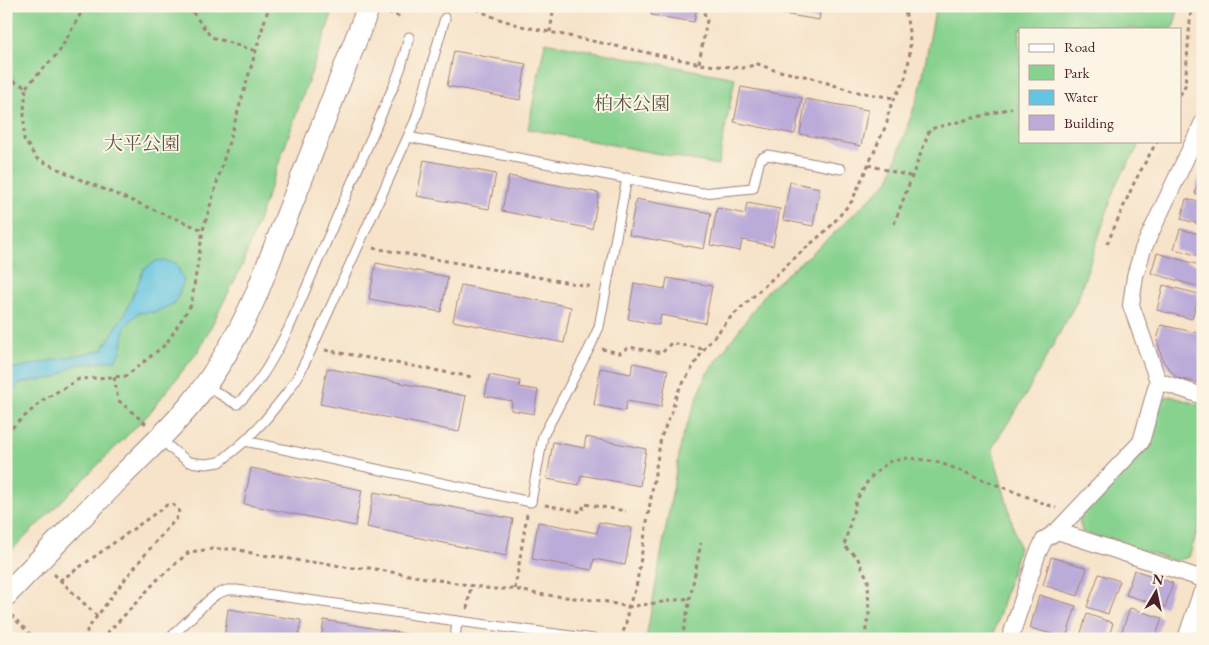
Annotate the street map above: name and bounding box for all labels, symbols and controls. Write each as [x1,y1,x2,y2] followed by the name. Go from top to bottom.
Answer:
[1019,28,1182,142] legend
[1064,37,1096,56] text: Road
[1064,63,1091,82] text: Park
[1064,87,1098,106] text: Water
[594,91,670,116] park label: 柏木公園
[1064,113,1114,132] text: Building
[104,131,180,156] park label: 大平公園
[1132,568,1182,618] north arrow
[1151,569,1166,589] text: N

